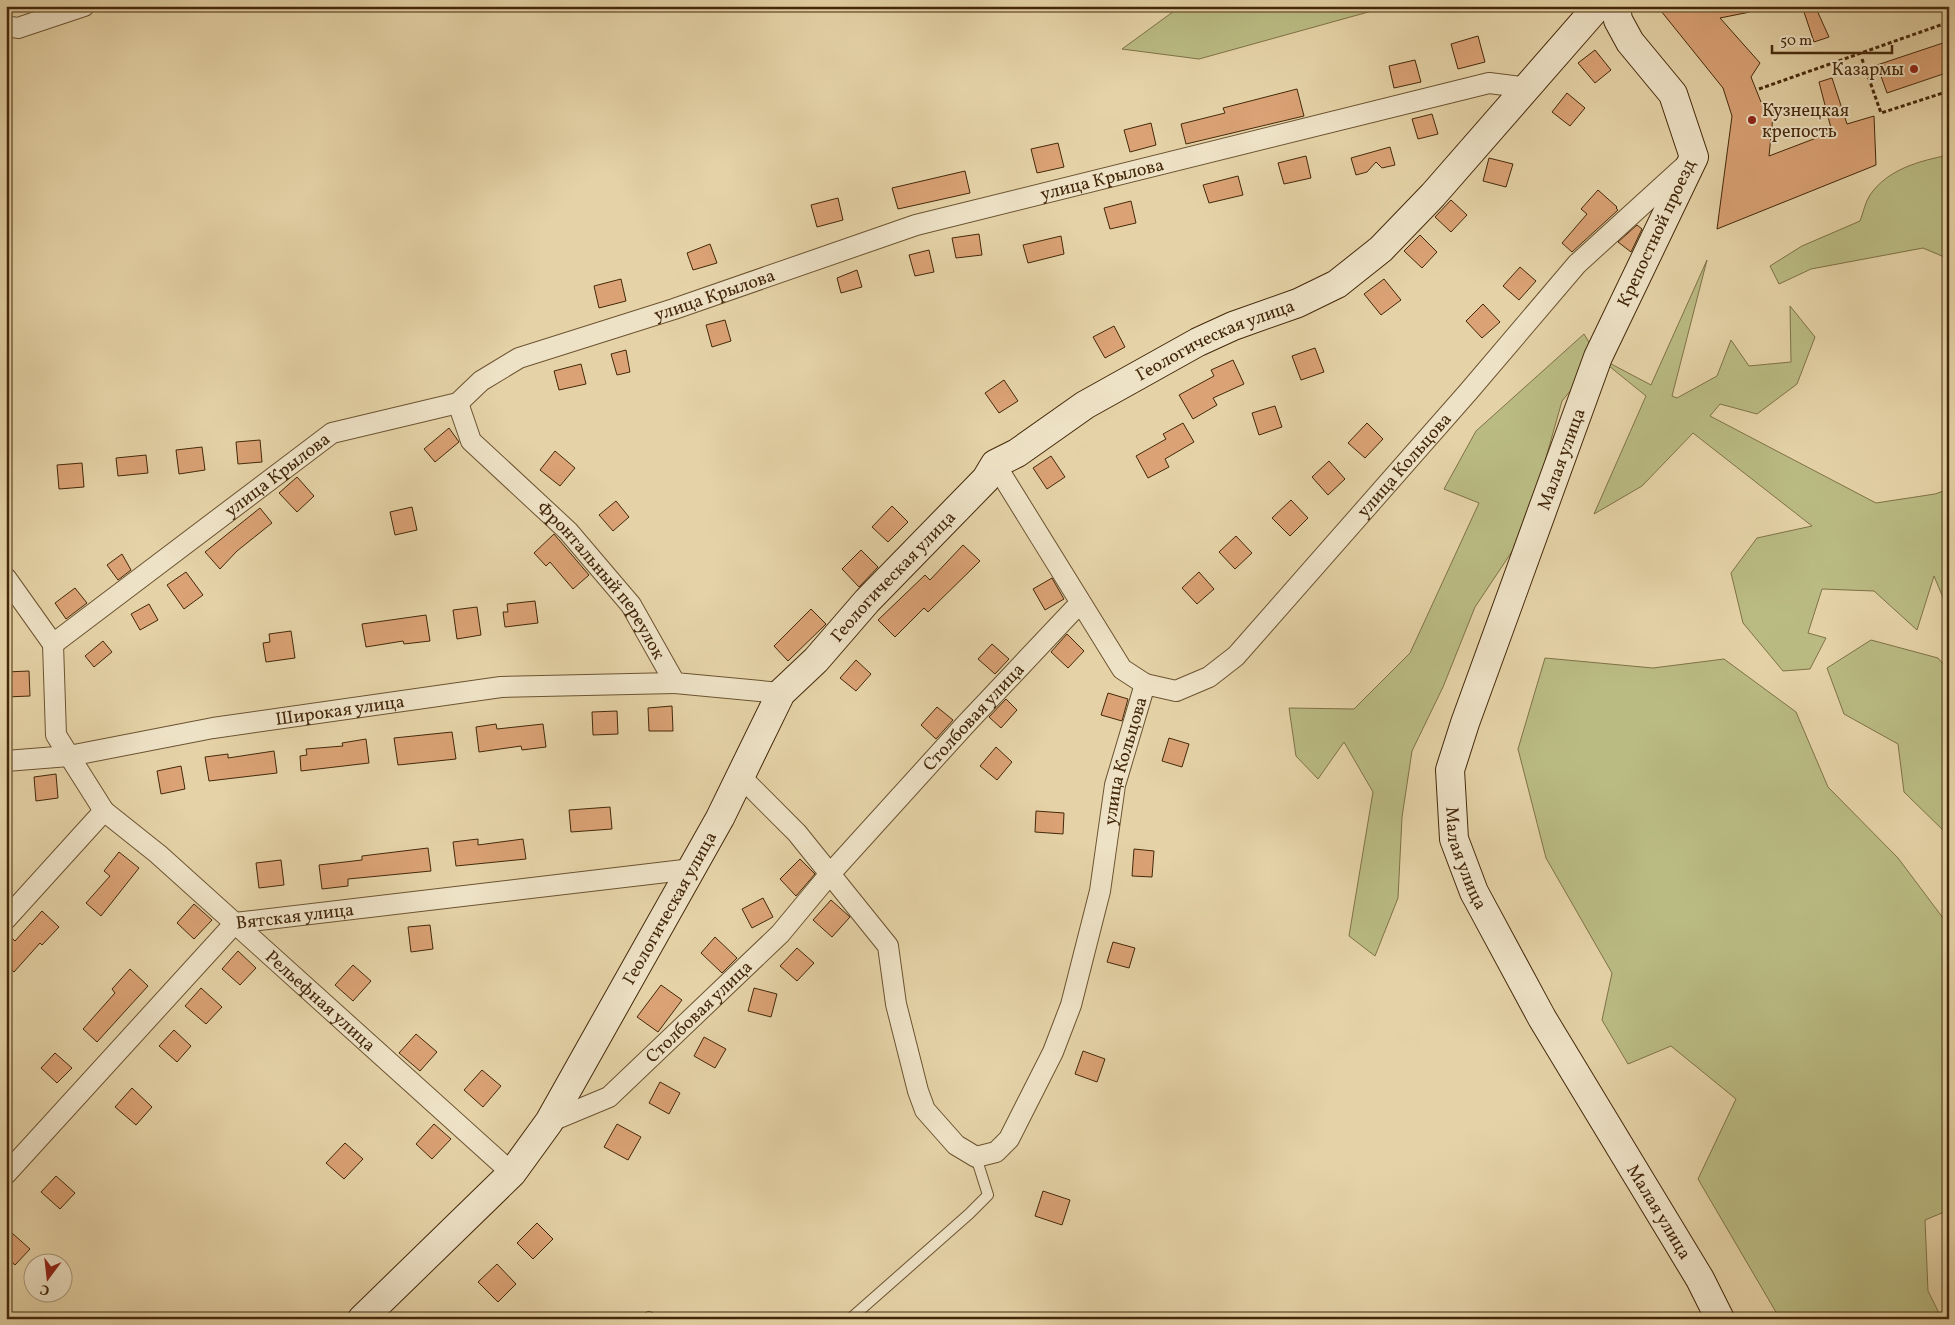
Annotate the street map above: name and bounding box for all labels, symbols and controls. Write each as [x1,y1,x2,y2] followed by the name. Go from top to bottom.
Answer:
[1772,22,1892,54] scale bar
[1780,31,1812,52] text: 50 m
[1832,58,1904,83] place label: Казармы
[1908,63,1920,75] marker: Казармы
[1762,99,1849,145] place label: Кузнецкая крепость
[1746,114,1758,126] marker: Кузнецкая крепость
[1038,153,1167,208] street label: улица Крылова
[1612,156,1703,312] street label: Крепостной проезд
[651,264,779,328] street label: улица Крылова
[1132,294,1298,388] street label: Геологическая улица
[1532,405,1592,514] street label: Малая улица
[1352,408,1458,524] street label: улица Кольцова
[220,428,336,524] street label: улица Крылова
[530,497,670,665] street label: Фронтальный переулок
[826,506,962,648] street label: Геологическая улица
[918,658,1031,777] street label: Столбовая улица
[274,690,406,733] street label: Широкая улица
[1098,694,1155,827] street label: улица Кольцова
[1438,806,1492,915] street label: Малая улица
[618,827,724,990] street label: Геологическая улица
[235,898,355,937] street label: Вятская улица
[259,945,380,1058] street label: Рельефная улица
[641,955,759,1070] street label: Столбовая улица
[1620,1160,1696,1265] street label: Малая улица
[22,1252,72,1302] north arrow
[38,1279,52,1299] text: С

